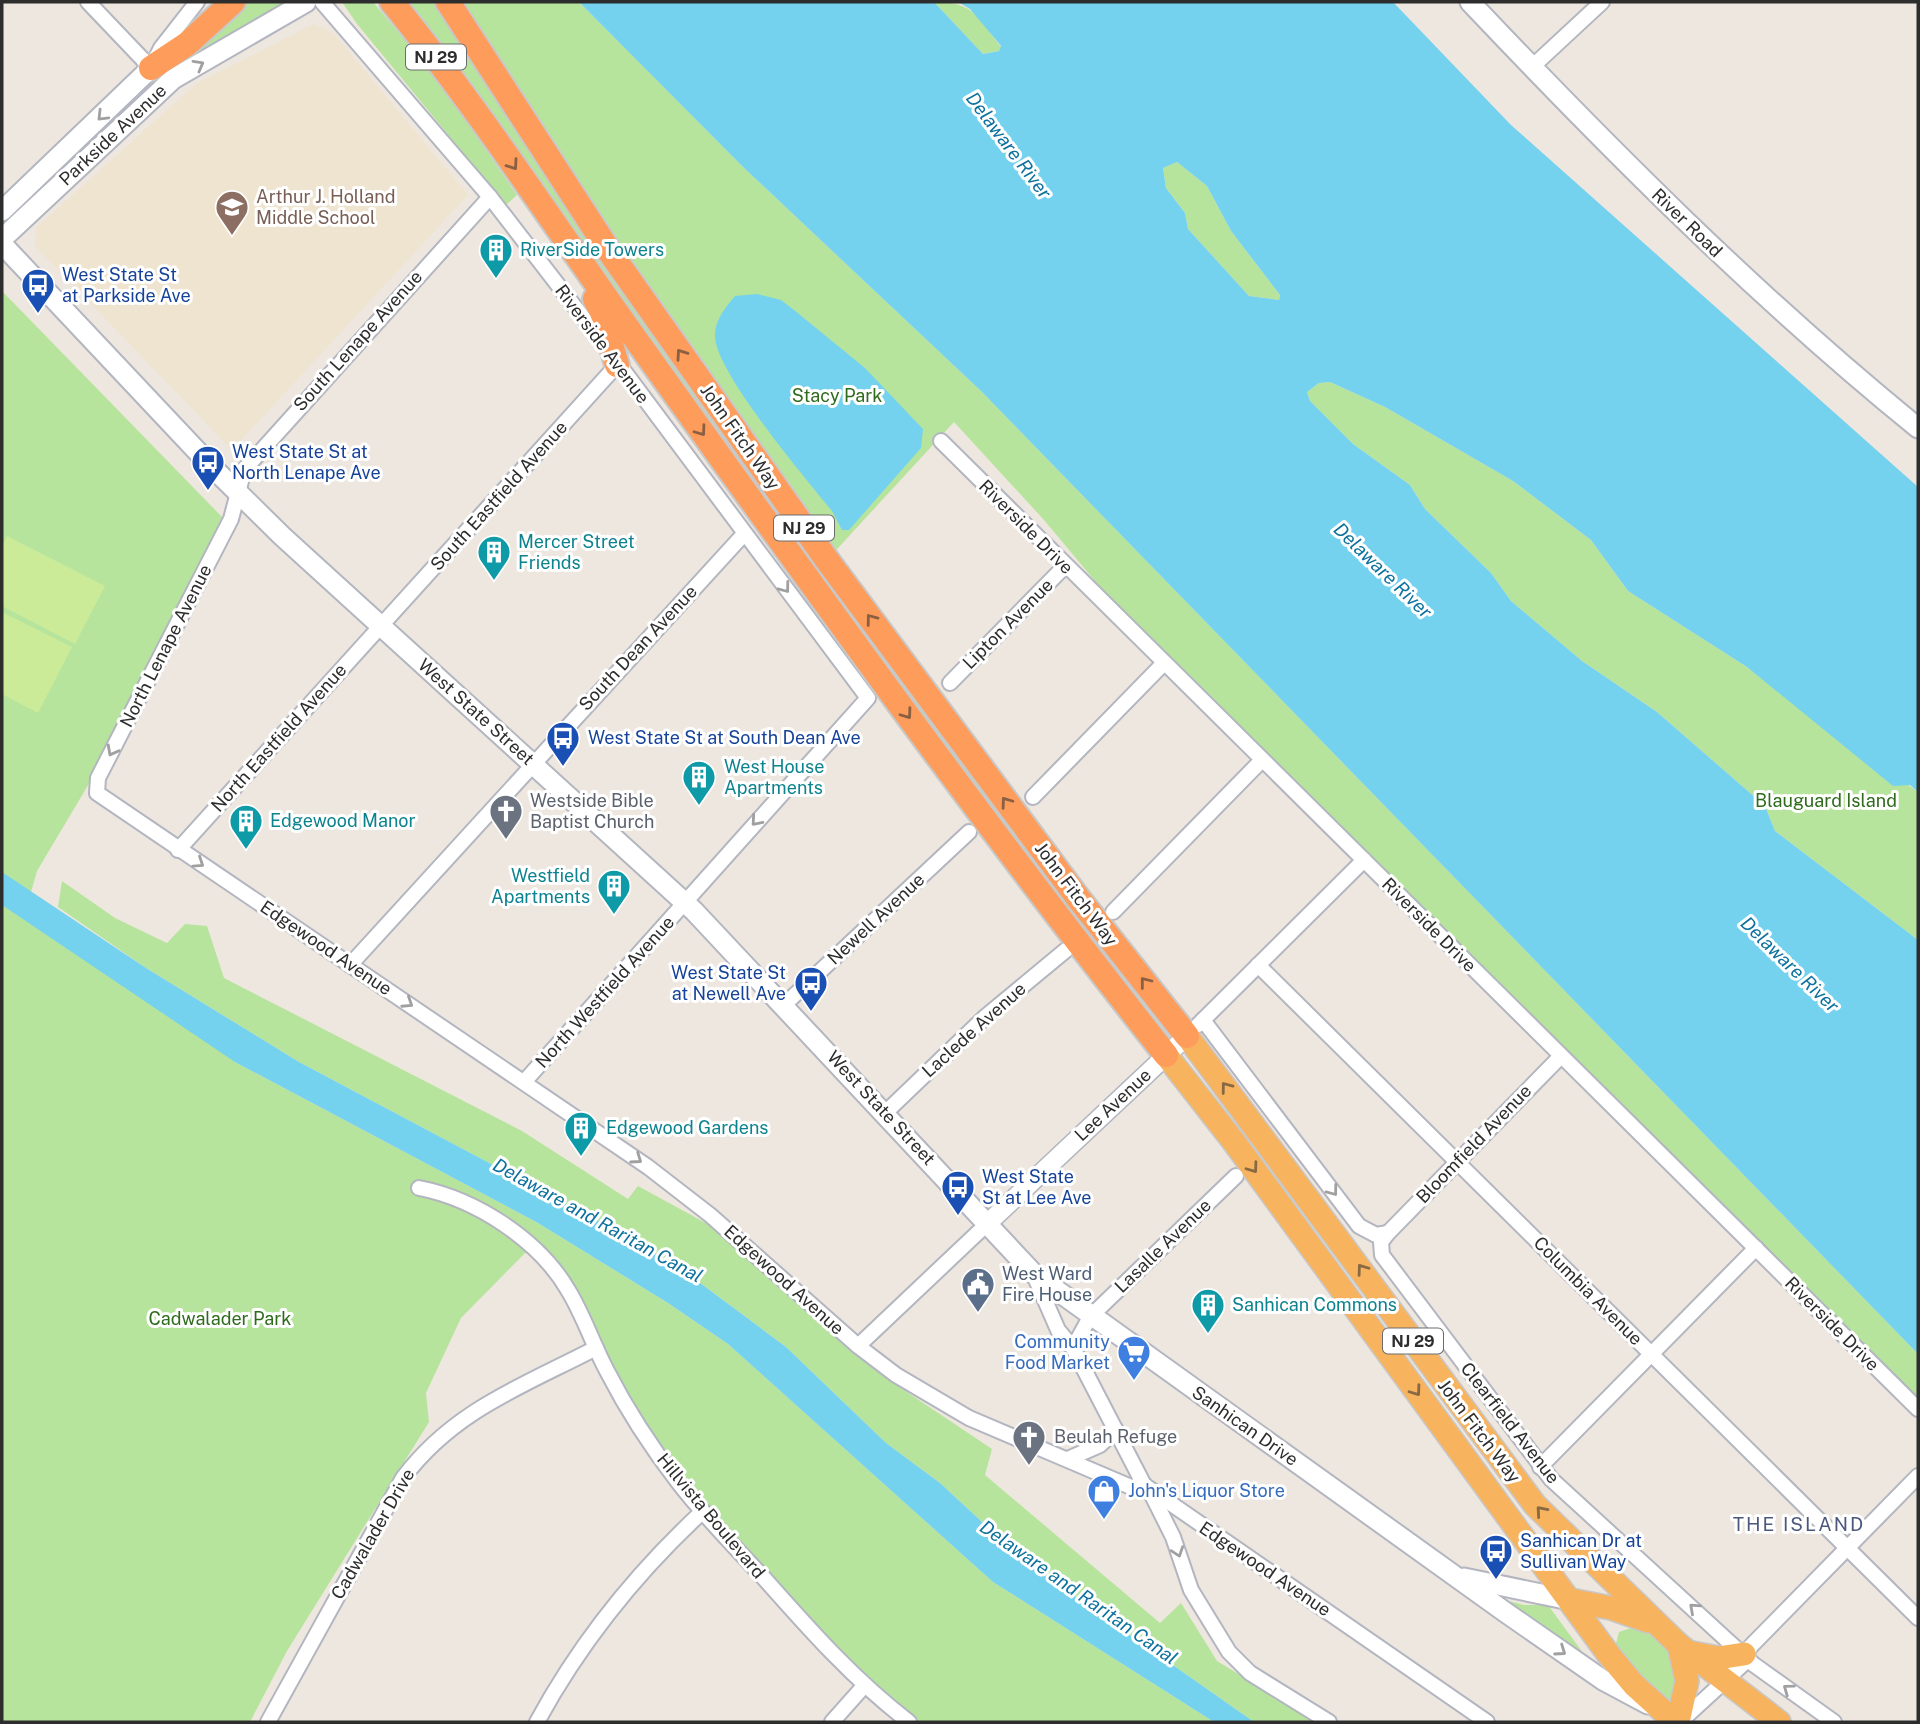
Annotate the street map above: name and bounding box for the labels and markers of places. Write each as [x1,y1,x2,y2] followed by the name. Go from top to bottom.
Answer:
[256,186,395,228] place label: Arthur J. Holland Middle School
[213,188,251,237] school or university icon: Arthur J. Holland Middle School
[477,231,515,280] building icon: RiverSide Towers
[520,239,664,260] place label: RiverSide Towers
[62,264,191,306] place label: West State St at Parkside Ave
[19,266,57,315] bus stop icon: West State St at Parkside Ave
[232,441,381,483] place label: West State St at North Lenape Ave
[189,443,227,492] bus stop icon: West State St at North Lenape Ave
[518,531,635,573] place label: Mercer Street Friends
[475,533,513,582] building icon: Mercer Street Friends
[544,719,582,768] bus stop icon: West State St at South Dean Ave
[588,727,861,748] place label: West State St at South Dean Ave
[724,756,824,798] place label: West House Apartments
[680,758,718,807] building icon: West House Apartments
[530,790,654,832] place label: Westside Bible Baptist Church
[487,792,525,841] church icon: Westside Bible Baptist Church
[227,802,265,851] building icon: Edgewood Manor
[270,810,416,831] place label: Edgewood Manor
[491,865,590,907] place label: Westfield Apartments
[595,867,633,916] building icon: Westfield Apartments
[671,962,786,1004] place label: West State St at Newell Ave
[792,964,830,1013] bus stop icon: West State St at Newell Ave
[562,1109,600,1158] building icon: Edgewood Gardens
[606,1117,768,1138] place label: Edgewood Gardens
[982,1166,1092,1208] place label: West State St at Lee Ave
[939,1168,977,1217] bus stop icon: West State St at Lee Ave
[1002,1263,1092,1305] place label: West Ward Fire House
[959,1265,997,1314] public building icon: West Ward Fire House
[1189,1286,1227,1335] building icon: Sanhican Commons
[1232,1294,1397,1315] place label: Sanhican Commons
[1005,1331,1110,1373] place label: Community Food Market
[1115,1333,1153,1382] supermarket icon: Community Food Market
[1010,1418,1048,1467] church icon: Beulah Refuge
[1054,1426,1177,1447] place label: Beulah Refuge
[1085,1472,1123,1521] shop icon: John's Liquor Store
[1128,1480,1285,1501] place label: John's Liquor Store
[1520,1530,1642,1572] place label: Sanhican Dr at Sullivan Way
[1477,1532,1515,1581] bus stop icon: Sanhican Dr at Sullivan Way

